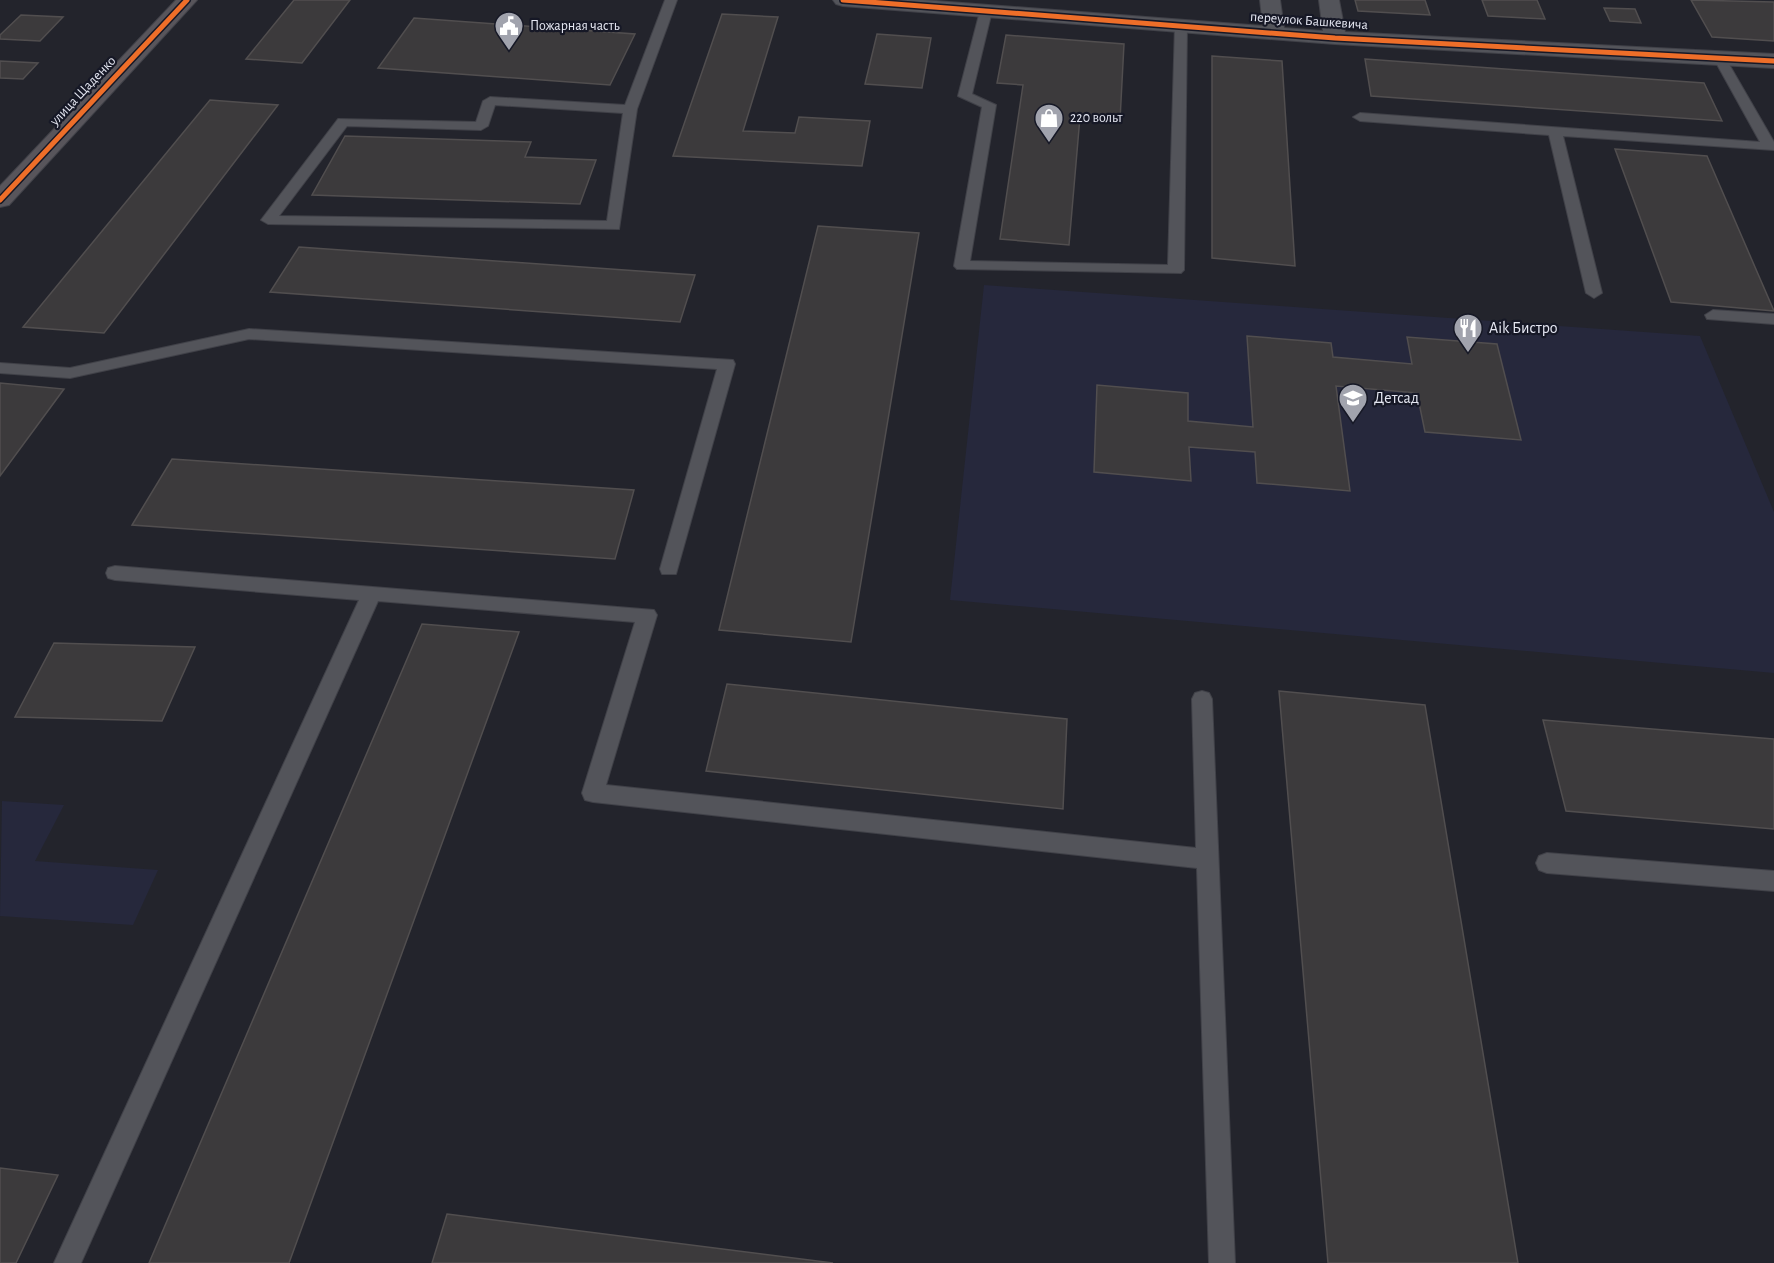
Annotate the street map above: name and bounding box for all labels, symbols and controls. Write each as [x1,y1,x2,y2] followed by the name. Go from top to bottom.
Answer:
[493,10,525,52] public building icon: Пожарная часть
[1250,10,1369,32] street label: переулок Башкевича
[530,19,620,33] place label: Пожарная часть
[47,54,119,129] street label: улица Щаденко
[1033,102,1065,144] shop icon: 220 вольт
[1070,111,1123,125] place label: 220 вольт
[1452,312,1484,354] restaurant icon: Aik Бистро
[1489,320,1558,336] place label: Aik Бистро
[1337,382,1369,424] school or university icon: Детсад
[1374,390,1419,406] place label: Детсад

